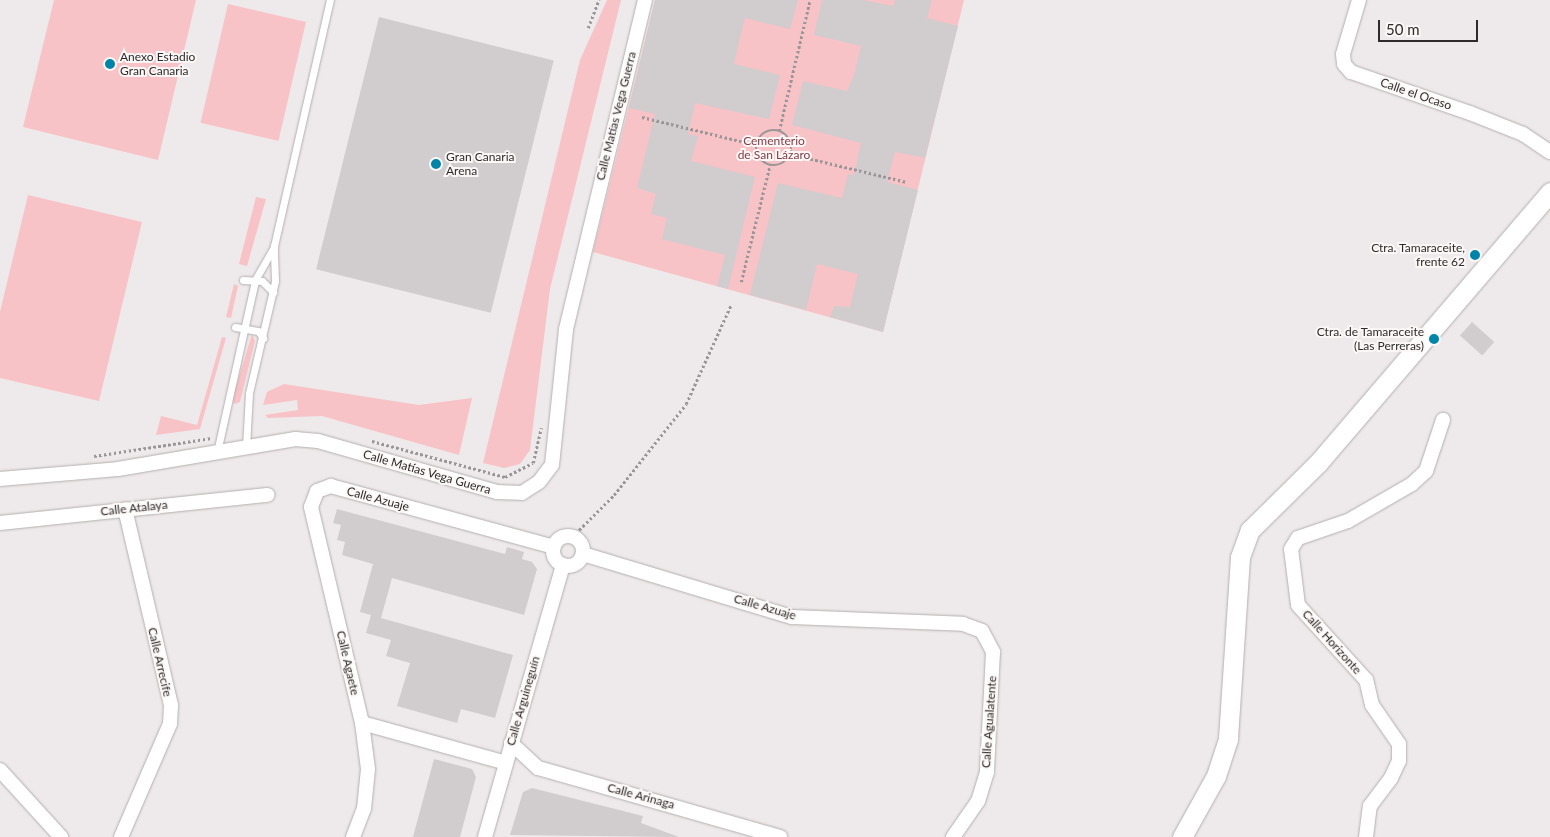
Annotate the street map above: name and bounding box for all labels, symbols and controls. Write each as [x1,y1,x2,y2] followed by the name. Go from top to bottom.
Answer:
[1380,10,1480,42] scale bar
[1386,20,1420,38] text: 50 m
[120,50,195,78] place label: Anexo Estadio Gran Canaria
[593,50,639,182] street label: Calle Matías Vega Guerra
[104,58,116,70] marker: Anexo Estadio Gran Canaria
[1378,75,1454,113] street label: Calle el Ocaso
[738,134,810,162] park label: Cementerio de San Lázaro
[446,150,515,178] place label: Gran Canaria Arena
[430,158,442,170] marker: Gran Canaria Arena
[1371,241,1465,269] place label: Ctra. Tamaraceite, frente 62
[1469,249,1481,261] marker: Ctra. Tamaraceite, frente 62
[1316,325,1424,353] place label: Ctra. de Tamaraceite (Las Perreras)
[1428,333,1440,345] marker: Ctra. de Tamaraceite (Las Perreras)
[361,447,493,497] street label: Calle Matías Vega Guerra
[345,484,411,514] street label: Calle Azuaje
[100,497,168,519] street label: Calle Atalaya
[732,591,798,623] street label: Calle Azuaje
[1299,607,1365,677] street label: Calle Horizonte
[145,626,175,698] street label: Calle Arrecife
[334,629,362,697] street label: Calle Agaete
[503,654,543,748] street label: Calle Arguineguín
[979,675,999,769] street label: Calle Agualatente
[606,780,676,812] street label: Calle Arinaga

